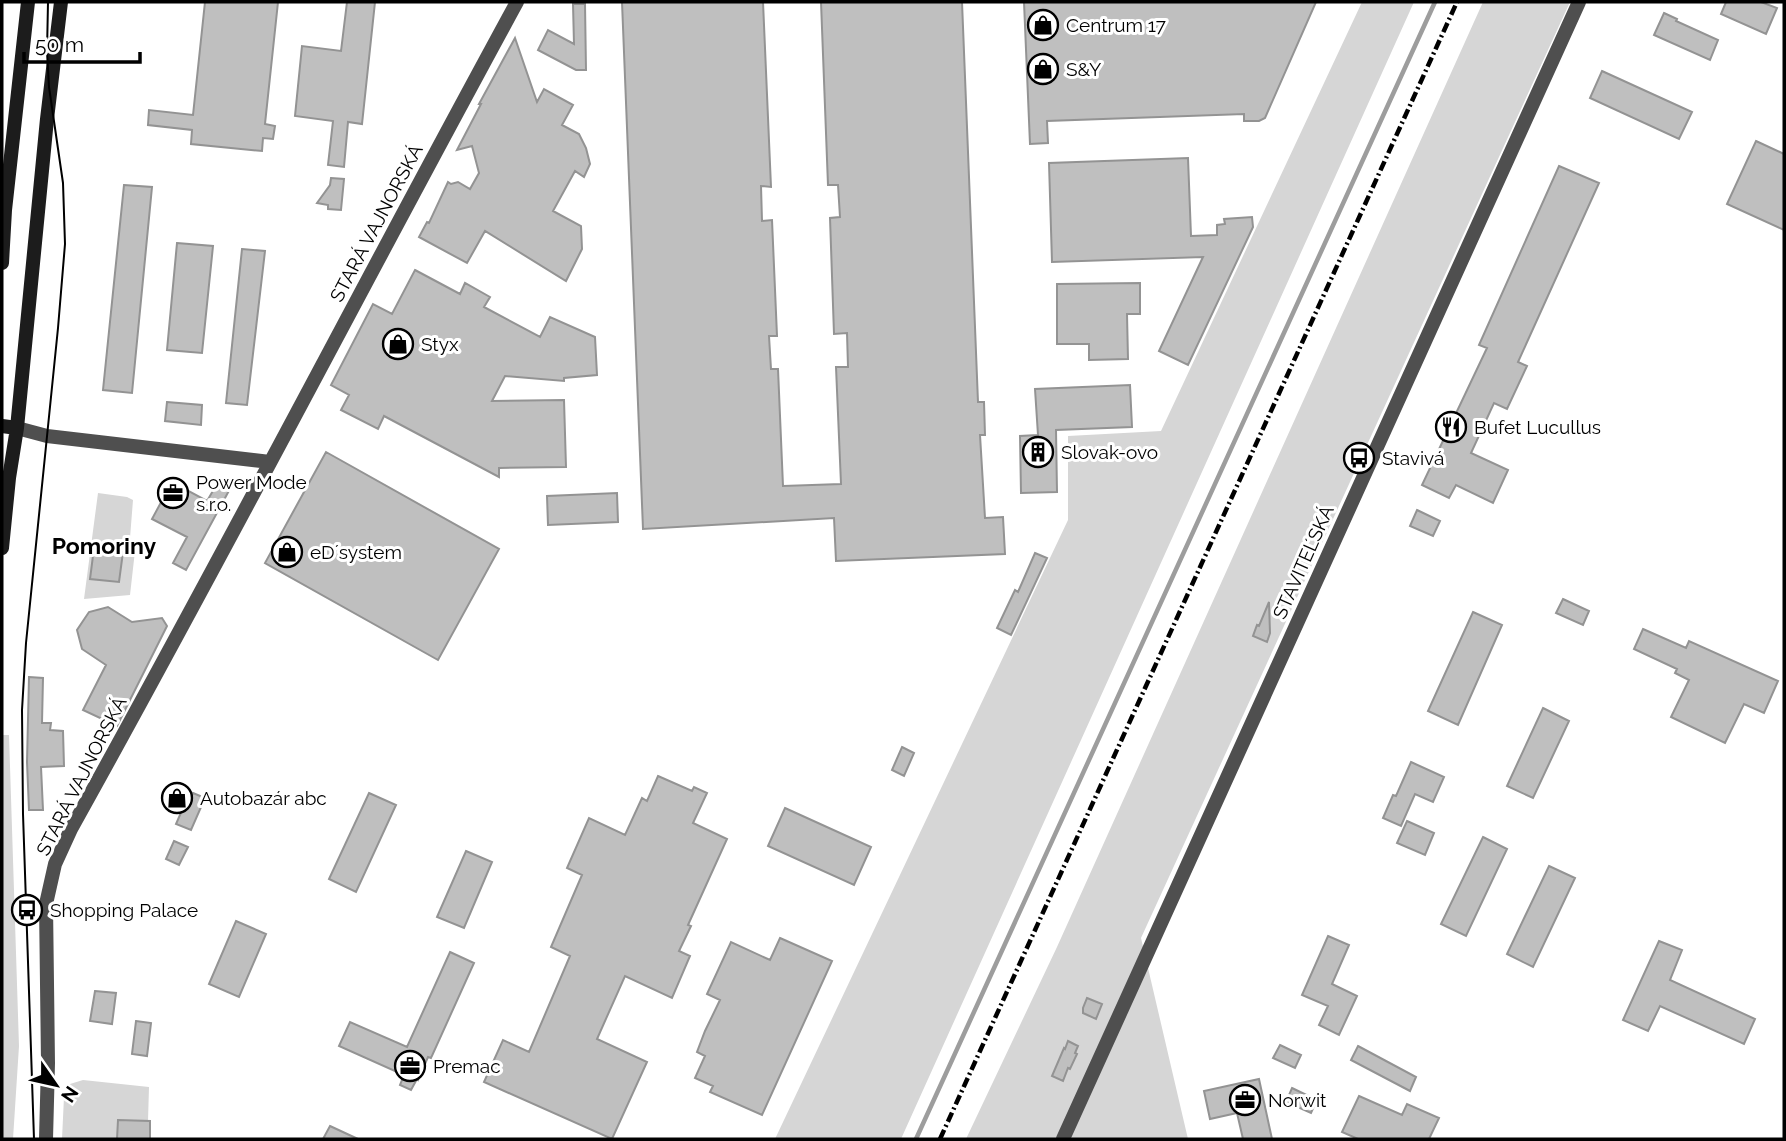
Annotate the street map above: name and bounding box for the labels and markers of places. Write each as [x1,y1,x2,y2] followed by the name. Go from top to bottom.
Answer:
[1026,8,1060,42] shop icon: Centrum 17
[1066,14,1166,36] place label: Centrum 17
[1026,52,1060,86] shop icon: S&Y
[1066,58,1102,80] place label: S&Y
[381,327,415,361] shop icon: Styx
[421,333,459,355] place label: Styx
[1434,410,1468,444] restaurant icon: Bufet Lucullus
[1474,416,1601,438] place label: Bufet Lucullus
[1021,435,1055,469] building icon: Slovak-ovo
[1061,441,1158,463] place label: Slovak-ovo
[1342,441,1376,475] bus stop icon: Stavivá
[1382,447,1444,469] place label: Stavivá
[196,471,307,515] place label: Power Mode s.r.o.
[156,476,190,510] office icon: Power Mode s.r.o.
[270,535,304,569] shop icon: eD´system
[310,541,402,563] place label: eD´system
[160,781,194,815] shop icon: Autobazár abc
[200,787,327,809] place label: Autobazár abc
[10,893,44,927] bus stop icon: Shopping Palace
[50,899,198,921] place label: Shopping Palace
[393,1049,427,1083] office icon: Premac
[433,1055,501,1077] place label: Premac
[1228,1083,1262,1117] office icon: Norwit
[1268,1089,1327,1111] place label: Norwit

